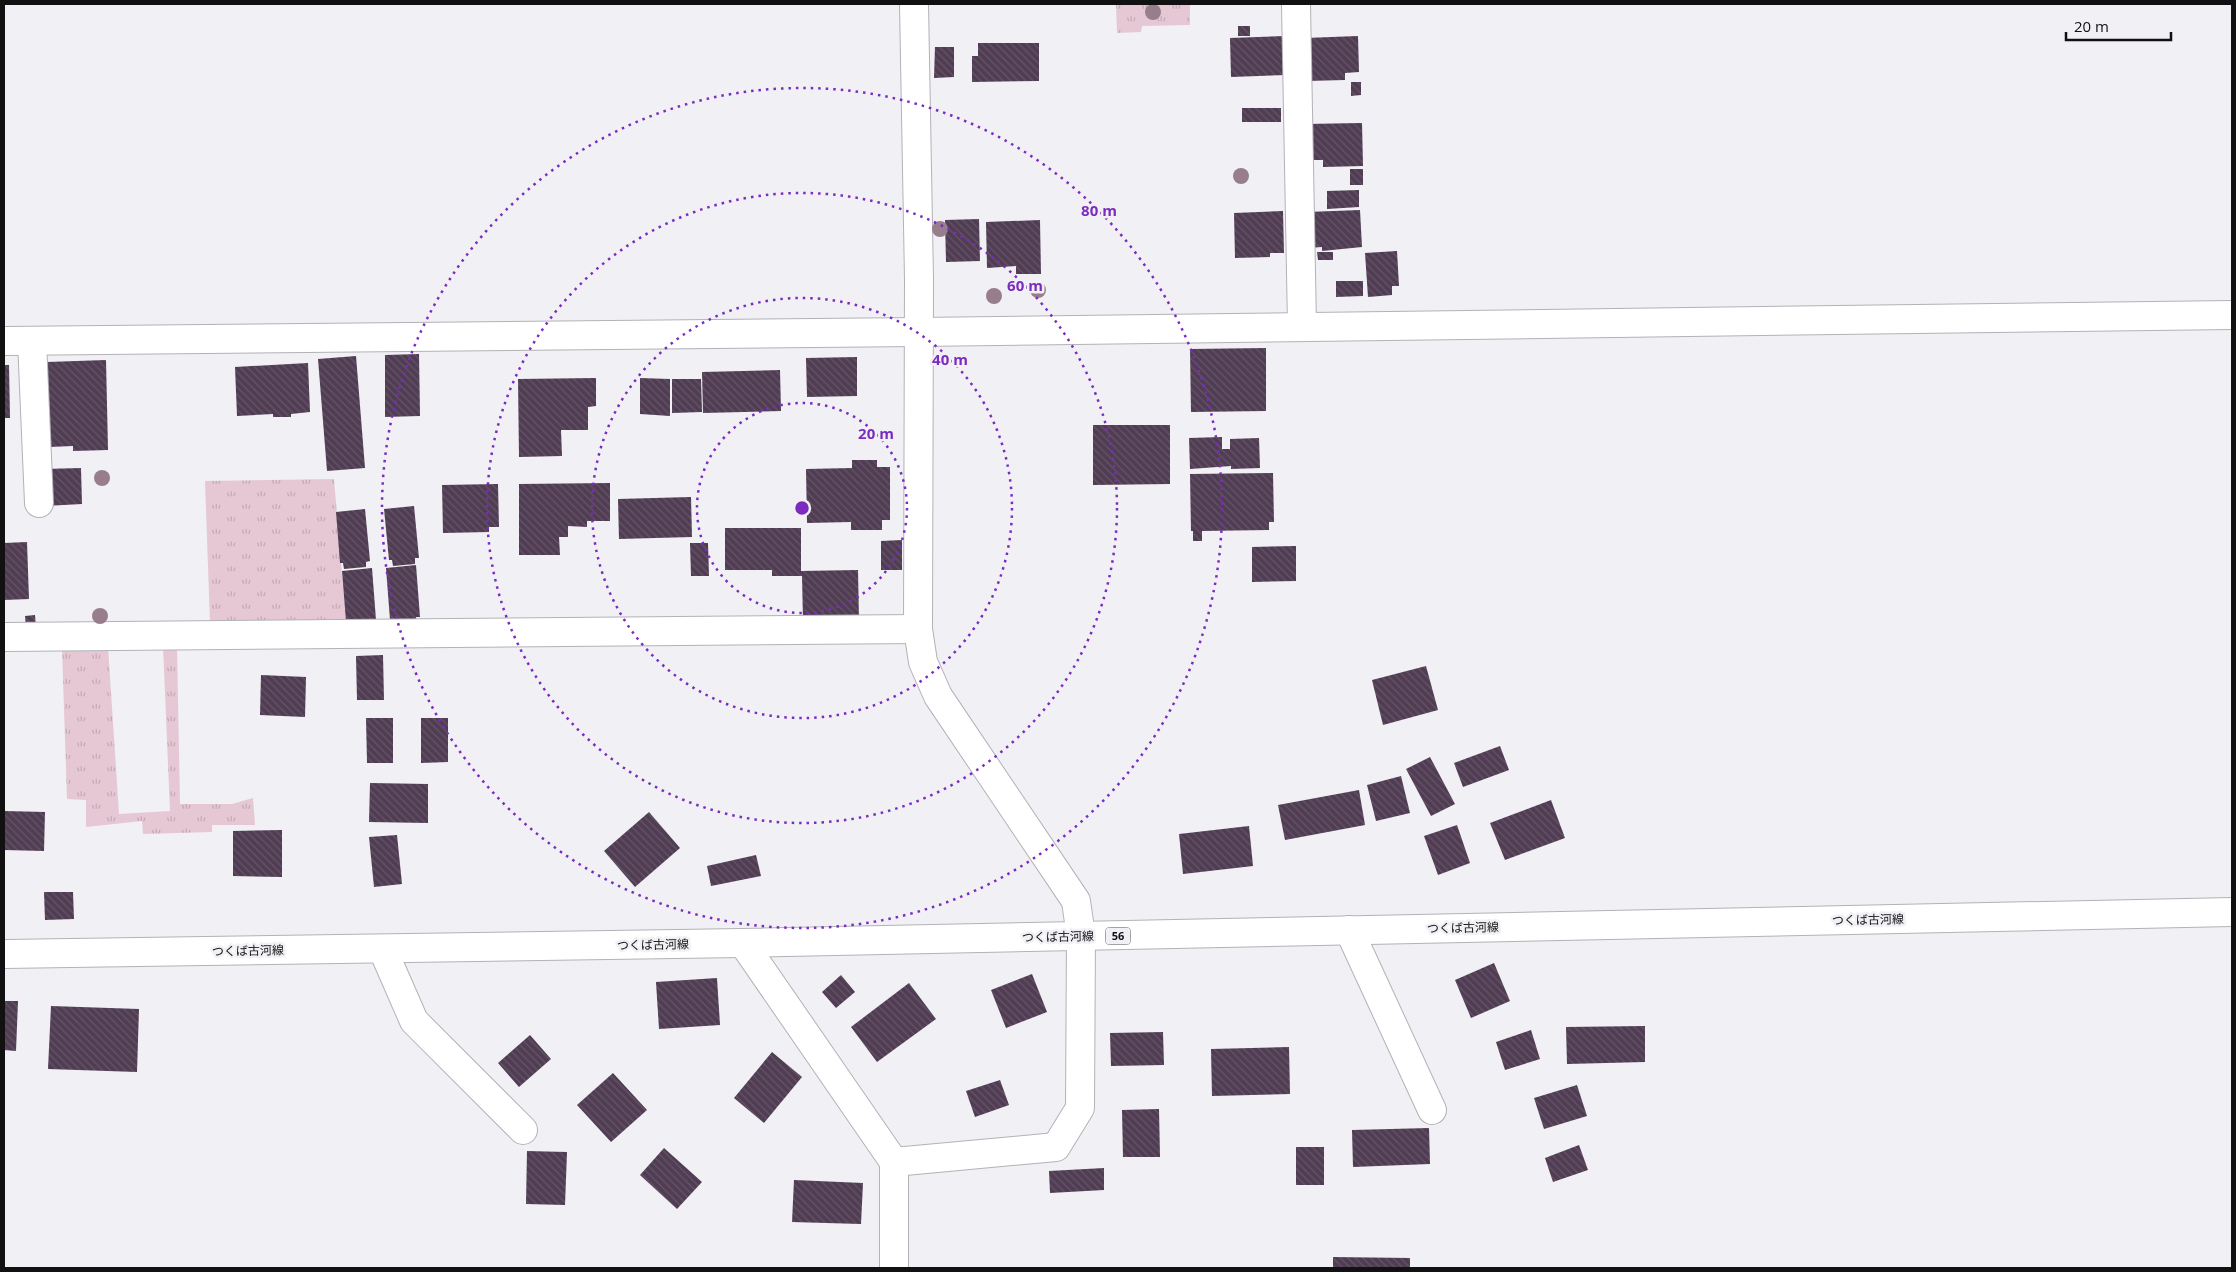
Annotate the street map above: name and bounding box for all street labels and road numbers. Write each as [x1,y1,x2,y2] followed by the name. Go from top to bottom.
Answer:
[1832,910,1904,929] street label: つくば古河線
[1427,918,1499,937] street label: つくば古河線
[1022,927,1094,946] street label: つくば古河線
[1106,928,1130,944] road number: 56
[617,935,689,954] street label: つくば古河線
[212,941,284,960] street label: つくば古河線

